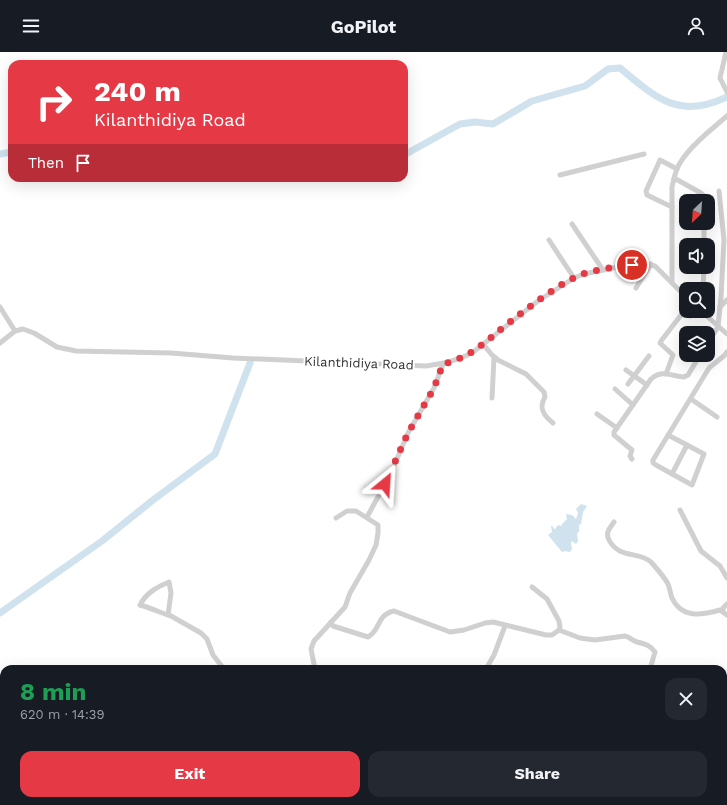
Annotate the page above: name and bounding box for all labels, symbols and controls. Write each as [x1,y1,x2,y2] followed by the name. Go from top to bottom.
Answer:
[20,15,42,37] icon: menu
[685,15,707,37] icon: person
[331,16,396,37] text: GoPilot
[94,75,181,108] text: 240 m
[28,76,80,128] icon: right
[94,109,246,130] text: Kilanthidiya Road
[72,152,94,174] icon: arrive
[28,154,64,172] text: Then
[679,194,715,230] north arrow
[679,194,715,362] map controls
[679,238,715,274] button: sound
[615,248,649,282] pin
[621,254,643,276] icon: arrive
[679,282,715,318] button: search
[679,326,715,362] button: layers
[304,354,414,372] street label: Kilanthidiya Road
[364,463,406,505] position arrow
[20,678,86,706] text: 8 min
[665,678,707,720] button: close
[20,707,104,722] text: 620 m · 14:39
[20,751,360,797] button: Exit
[368,751,707,797] button: Share

